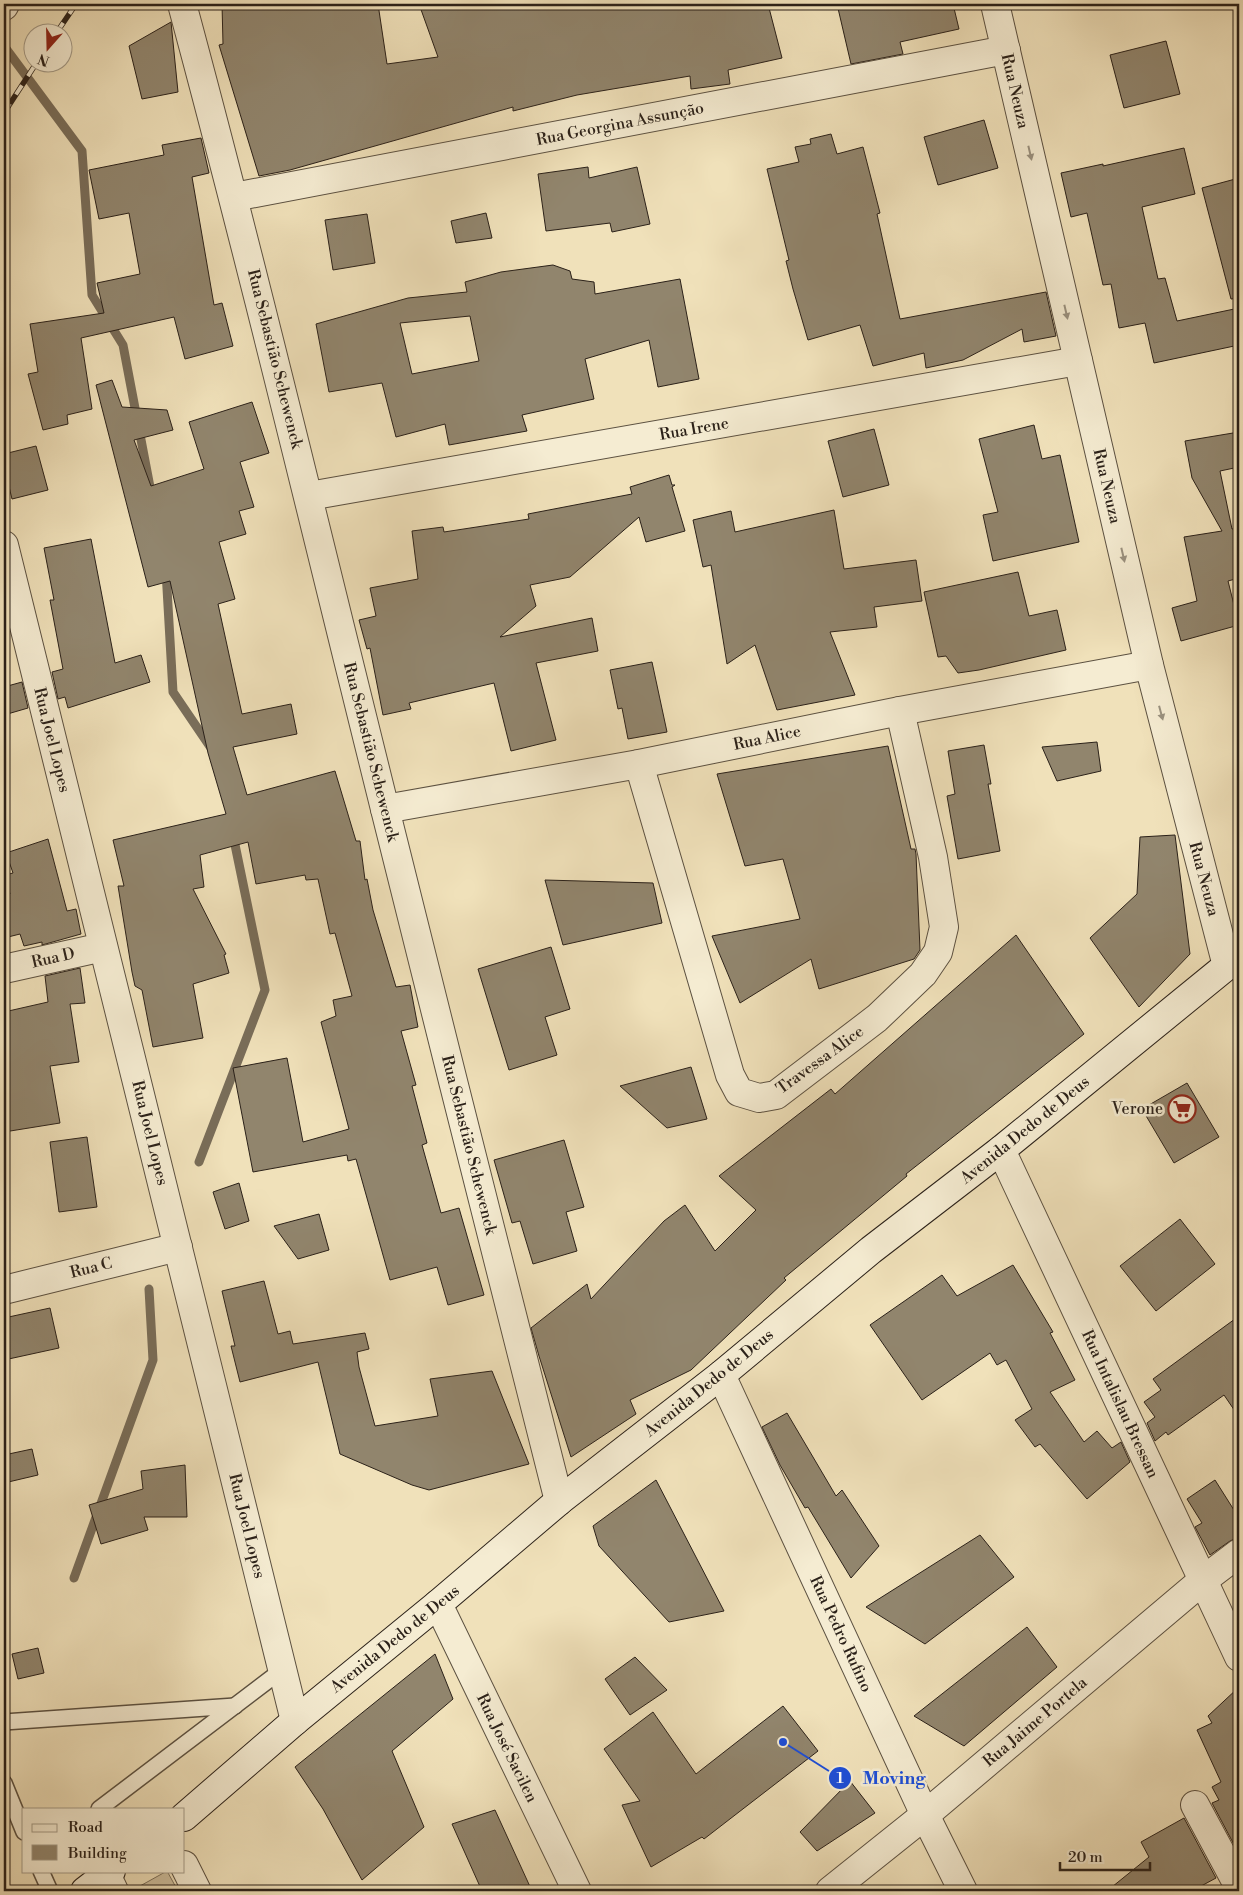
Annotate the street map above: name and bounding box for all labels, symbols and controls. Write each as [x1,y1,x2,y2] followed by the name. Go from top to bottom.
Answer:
[22,22,72,72] north arrow
[36,49,52,70] text: N
[997,52,1034,131] street label: Rua Neuza
[534,98,706,150] street label: Rua Georgina Assunção
[1026,146,1034,161] one-way arrow
[243,267,307,452] street label: Rua Sebastião Schewenck
[1062,304,1070,319] one-way arrow
[658,413,730,445] street label: Rua Irene
[1089,447,1126,526] street label: Rua Neuza
[1119,548,1127,563] one-way arrow
[339,660,403,845] street label: Rua Sebastião Schewenck
[29,685,75,795] street label: Rua Joel Lopes
[1157,706,1165,721] one-way arrow
[731,721,803,755] street label: Rua Alice
[1184,840,1224,919] street label: Rua Neuza
[29,943,77,973] street label: Rua D
[772,1021,868,1099] street label: Travessa Alice
[437,1053,501,1238] street label: Rua Sebastião Schewenck
[956,1072,1094,1189] street label: Avenida Dedo de Deus
[127,1078,173,1188] street label: Rua Joel Lopes
[1167,1094,1197,1124] supermarket icon: Verone
[1111,1099,1163,1119] place label: Verone
[68,1253,114,1283] street label: Rua C
[640,1325,778,1442] street label: Avenida Dedo de Deus
[1077,1327,1163,1482] street label: Rua Intalislau Bressan
[224,1471,270,1581] street label: Rua Joel Lopes
[805,1573,877,1695] street label: Rua Pedro Rufino
[326,1581,464,1698] street label: Avenida Dedo de Deus
[979,1672,1092,1771] street label: Rua Jaime Portela
[472,1690,542,1806] street label: Rua José Sacilen
[828,1761,935,1794] callout: Moving
[863,1767,926,1790] text: Moving
[836,1769,844,1788] text: 1
[22,1808,185,1872] legend
[68,1818,103,1837] text: Road
[1060,1840,1150,1872] scale bar
[67,1844,127,1863] text: Building
[1068,1848,1103,1867] text: 20 m

